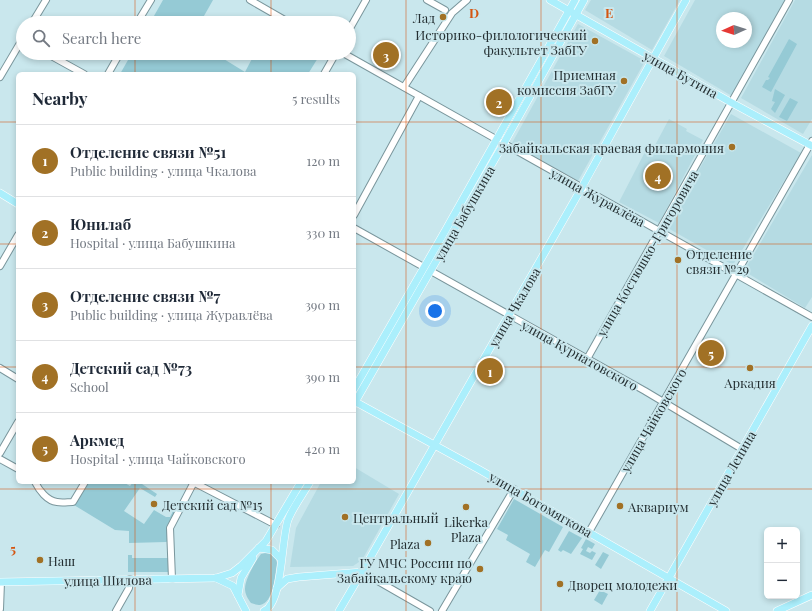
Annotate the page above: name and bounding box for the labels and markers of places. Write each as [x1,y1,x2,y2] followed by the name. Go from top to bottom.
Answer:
[412,9,435,26] place label: Лад
[438,12,448,22] marker: Лад
[415,26,588,58] place label: Историко-филологический факультет ЗабГУ
[590,36,600,46] marker: Историко-филологический факультет ЗабГУ
[373,40,399,70] pin: 3
[517,66,617,98] place label: Приемная комиссия ЗабГУ
[619,76,629,86] marker: Приемная комиссия ЗабГУ
[486,87,512,117] pin: 2
[499,139,724,156] place label: Забайкальская краевая филармония
[727,142,737,152] marker: Забайкальская краевая филармония
[645,161,671,191] pin: 4
[686,245,753,277] place label: Отделение связи №29
[673,255,683,265] marker: Отделение связи №29
[698,338,724,368] pin: 5
[477,356,503,386] pin: 1
[745,363,755,373] marker: Аркадия
[723,374,776,391] place label: Аркадия
[162,496,262,513] place label: Детский сад №15
[627,498,689,515] place label: Аквариум
[149,499,159,509] marker: Детский сад №15
[615,501,625,511] marker: Аквариум
[461,502,471,512] marker: Likerka Plaza
[353,509,439,526] place label: Центральный
[340,512,350,522] marker: Центральный
[444,513,488,545] place label: Likerka Plaza
[390,535,421,552] place label: Plaza
[423,538,433,548] marker: Plaza
[48,552,75,569] place label: Наш
[337,554,472,586] place label: ГУ МЧС России по Забайкальскому краю
[35,555,45,565] marker: Наш
[475,564,485,574] marker: ГУ МЧС России по Забайкальскому краю
[568,576,677,593] place label: Дворец молодежи
[555,579,565,589] marker: Дворец молодежи

